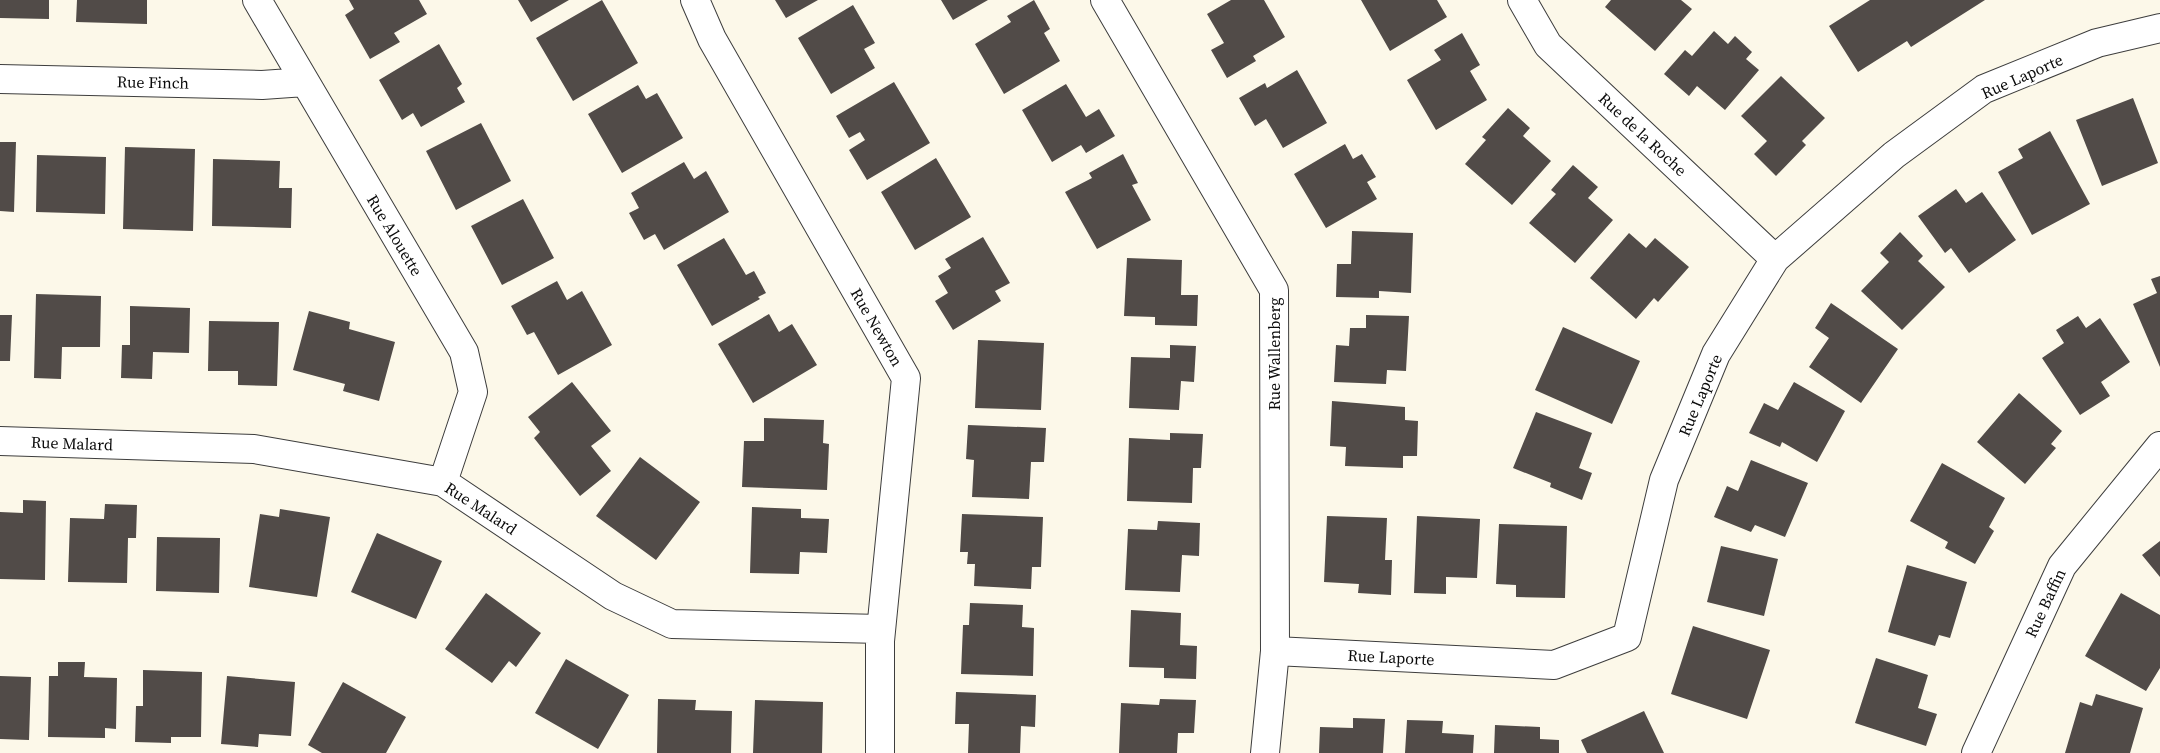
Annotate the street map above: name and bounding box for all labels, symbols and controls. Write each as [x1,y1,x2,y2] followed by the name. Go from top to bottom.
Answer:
[1978,48,2066,104] street label: Rue Laporte
[117,70,190,94] street label: Rue Finch
[1594,87,1692,181] street label: Rue de la Roche
[362,190,428,280] street label: Rue Alouette
[846,284,908,370] street label: Rue Newton
[1263,298,1285,410] street label: Rue Wallenberg
[1673,351,1727,439] street label: Rue Laporte
[31,431,113,455] street label: Rue Malard
[441,476,521,540] street label: Rue Malard
[2019,565,2071,641] street label: Rue Baffin
[1347,644,1435,670] street label: Rue Laporte

